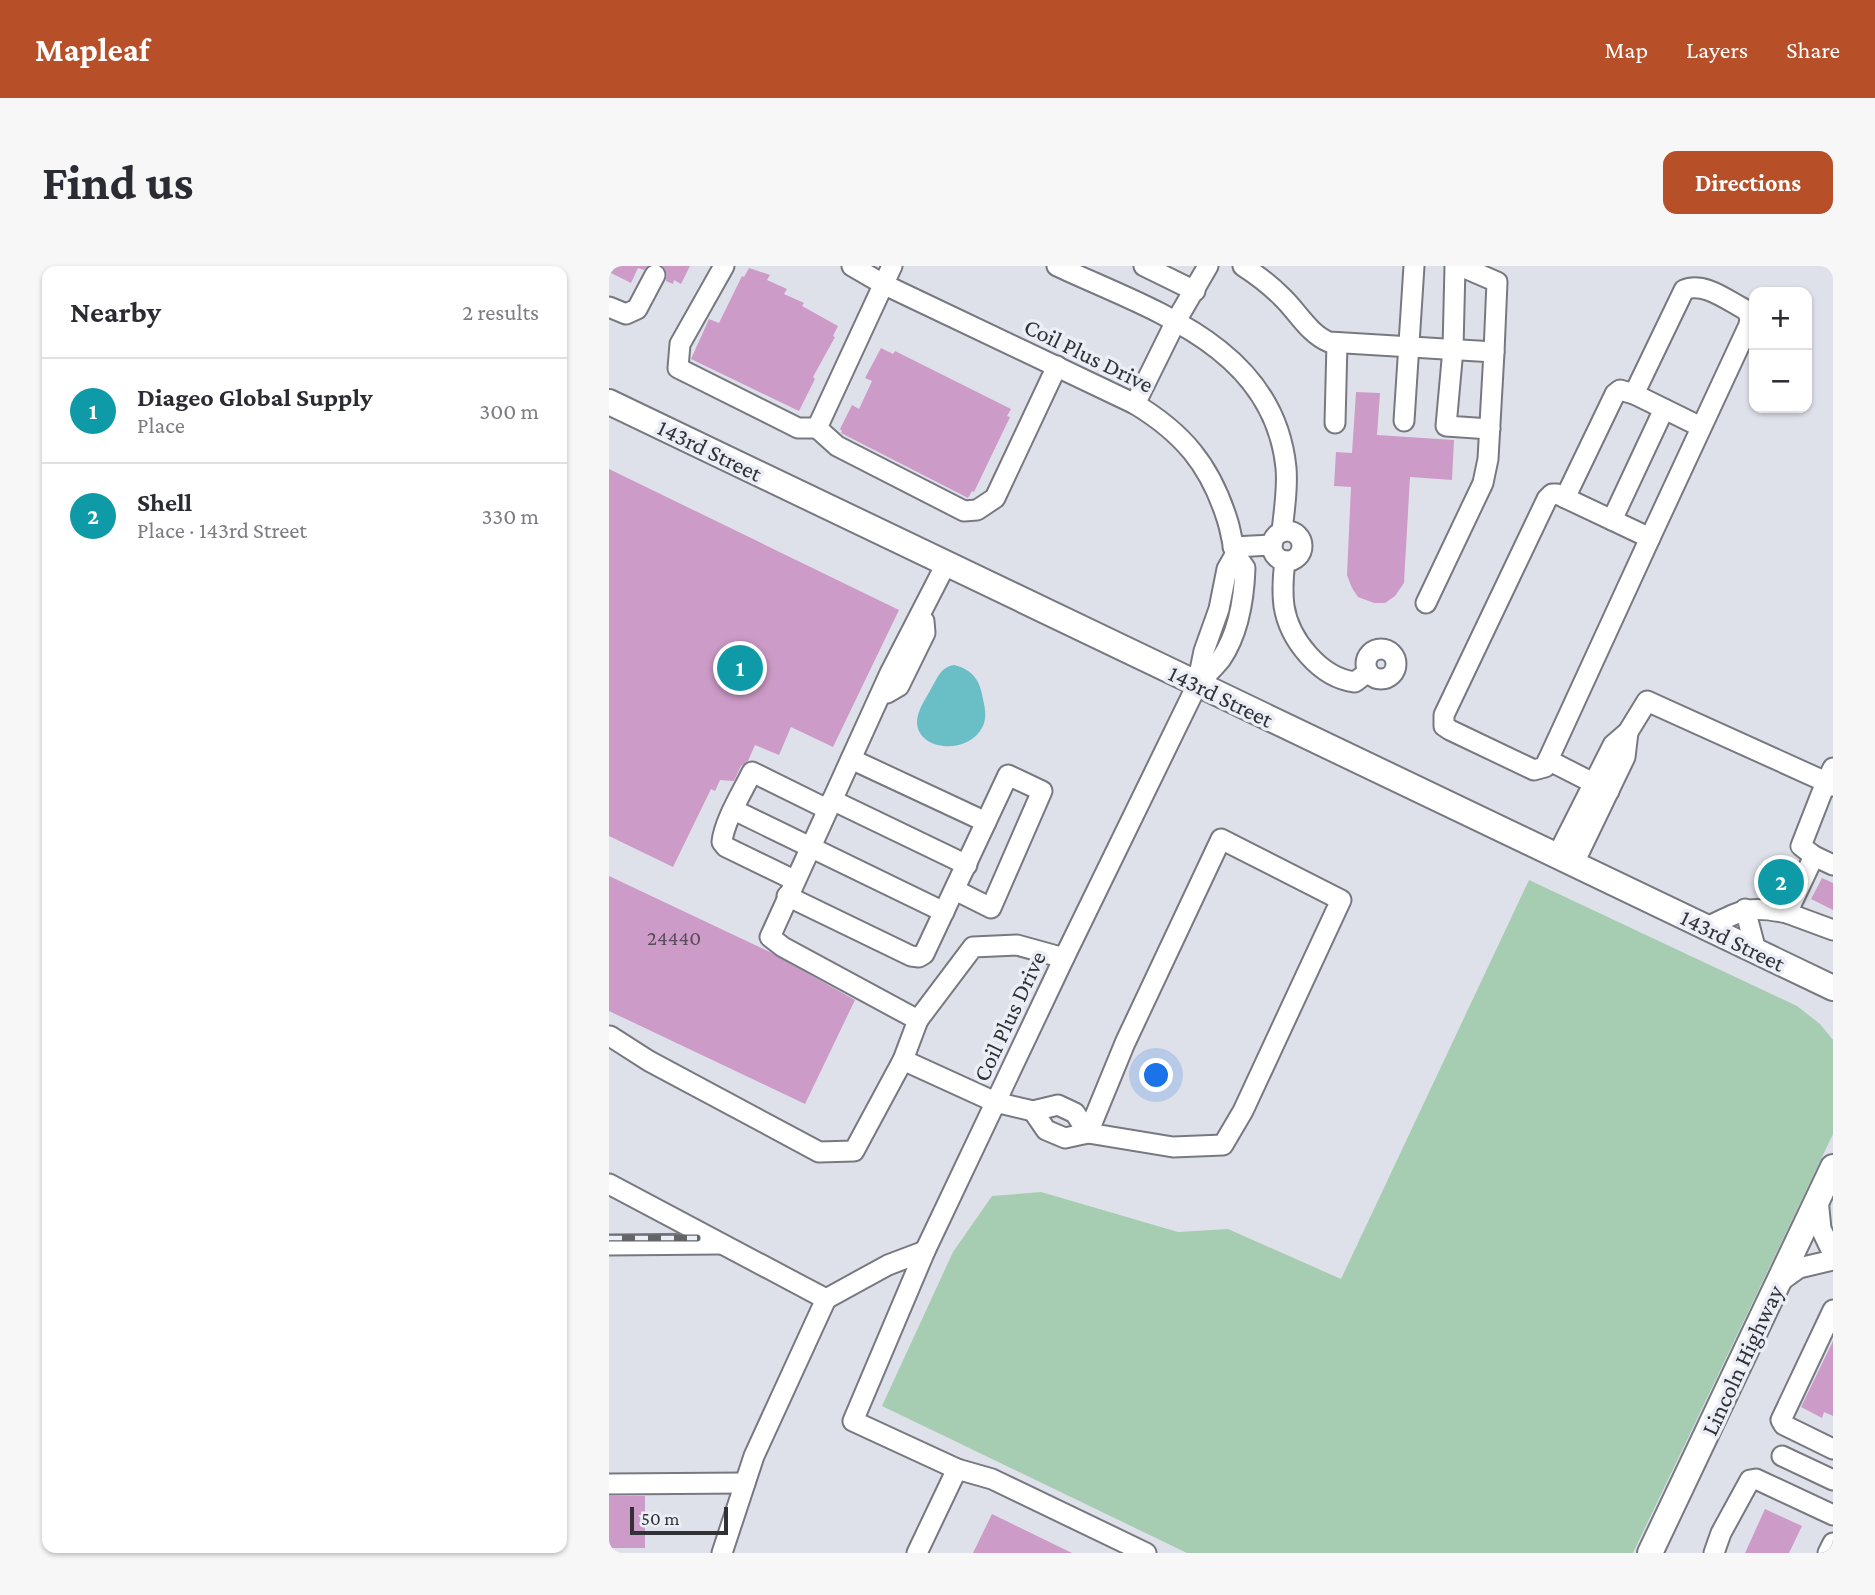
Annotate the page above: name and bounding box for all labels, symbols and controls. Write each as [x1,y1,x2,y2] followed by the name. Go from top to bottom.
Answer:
[35,31,150,68] text: Mapleaf
[1604,36,1648,63] text: Map
[1686,36,1748,63] text: Layers
[1786,36,1840,63] text: Share
[1663,151,1833,214] button: Directions
[42,155,194,210] text: Find us
[1749,287,1812,413] map controls
[1749,287,1812,350] button: +
[70,295,161,328] text: Nearby
[462,299,539,325] text: 2 results
[1020,312,1158,398] street label: Coil Plus Drive
[1749,350,1812,413] button: −
[137,383,373,412] text: Diageo Global Supply
[89,398,97,424] text: 1
[479,398,539,424] text: 300 m
[137,412,185,438] text: Place
[653,413,768,487] street label: 143rd Street
[137,488,192,517] text: Shell
[87,503,99,529] text: 2
[481,503,539,529] text: 330 m
[137,517,307,543] text: Place · 143rd Street
[717,642,763,694] pin: 1
[1164,659,1279,733] street label: 143rd Street
[1758,856,1804,908] pin: 2
[1676,903,1791,977] street label: 143rd Street
[647,926,701,950] house number: 24440
[967,947,1051,1085] street label: Coil Plus Drive
[1139,1058,1173,1092] your location
[1695,1280,1789,1439] street label: Lincoln Highway
[630,1504,728,1536] scale bar
[641,1508,680,1529] text: 50 m

